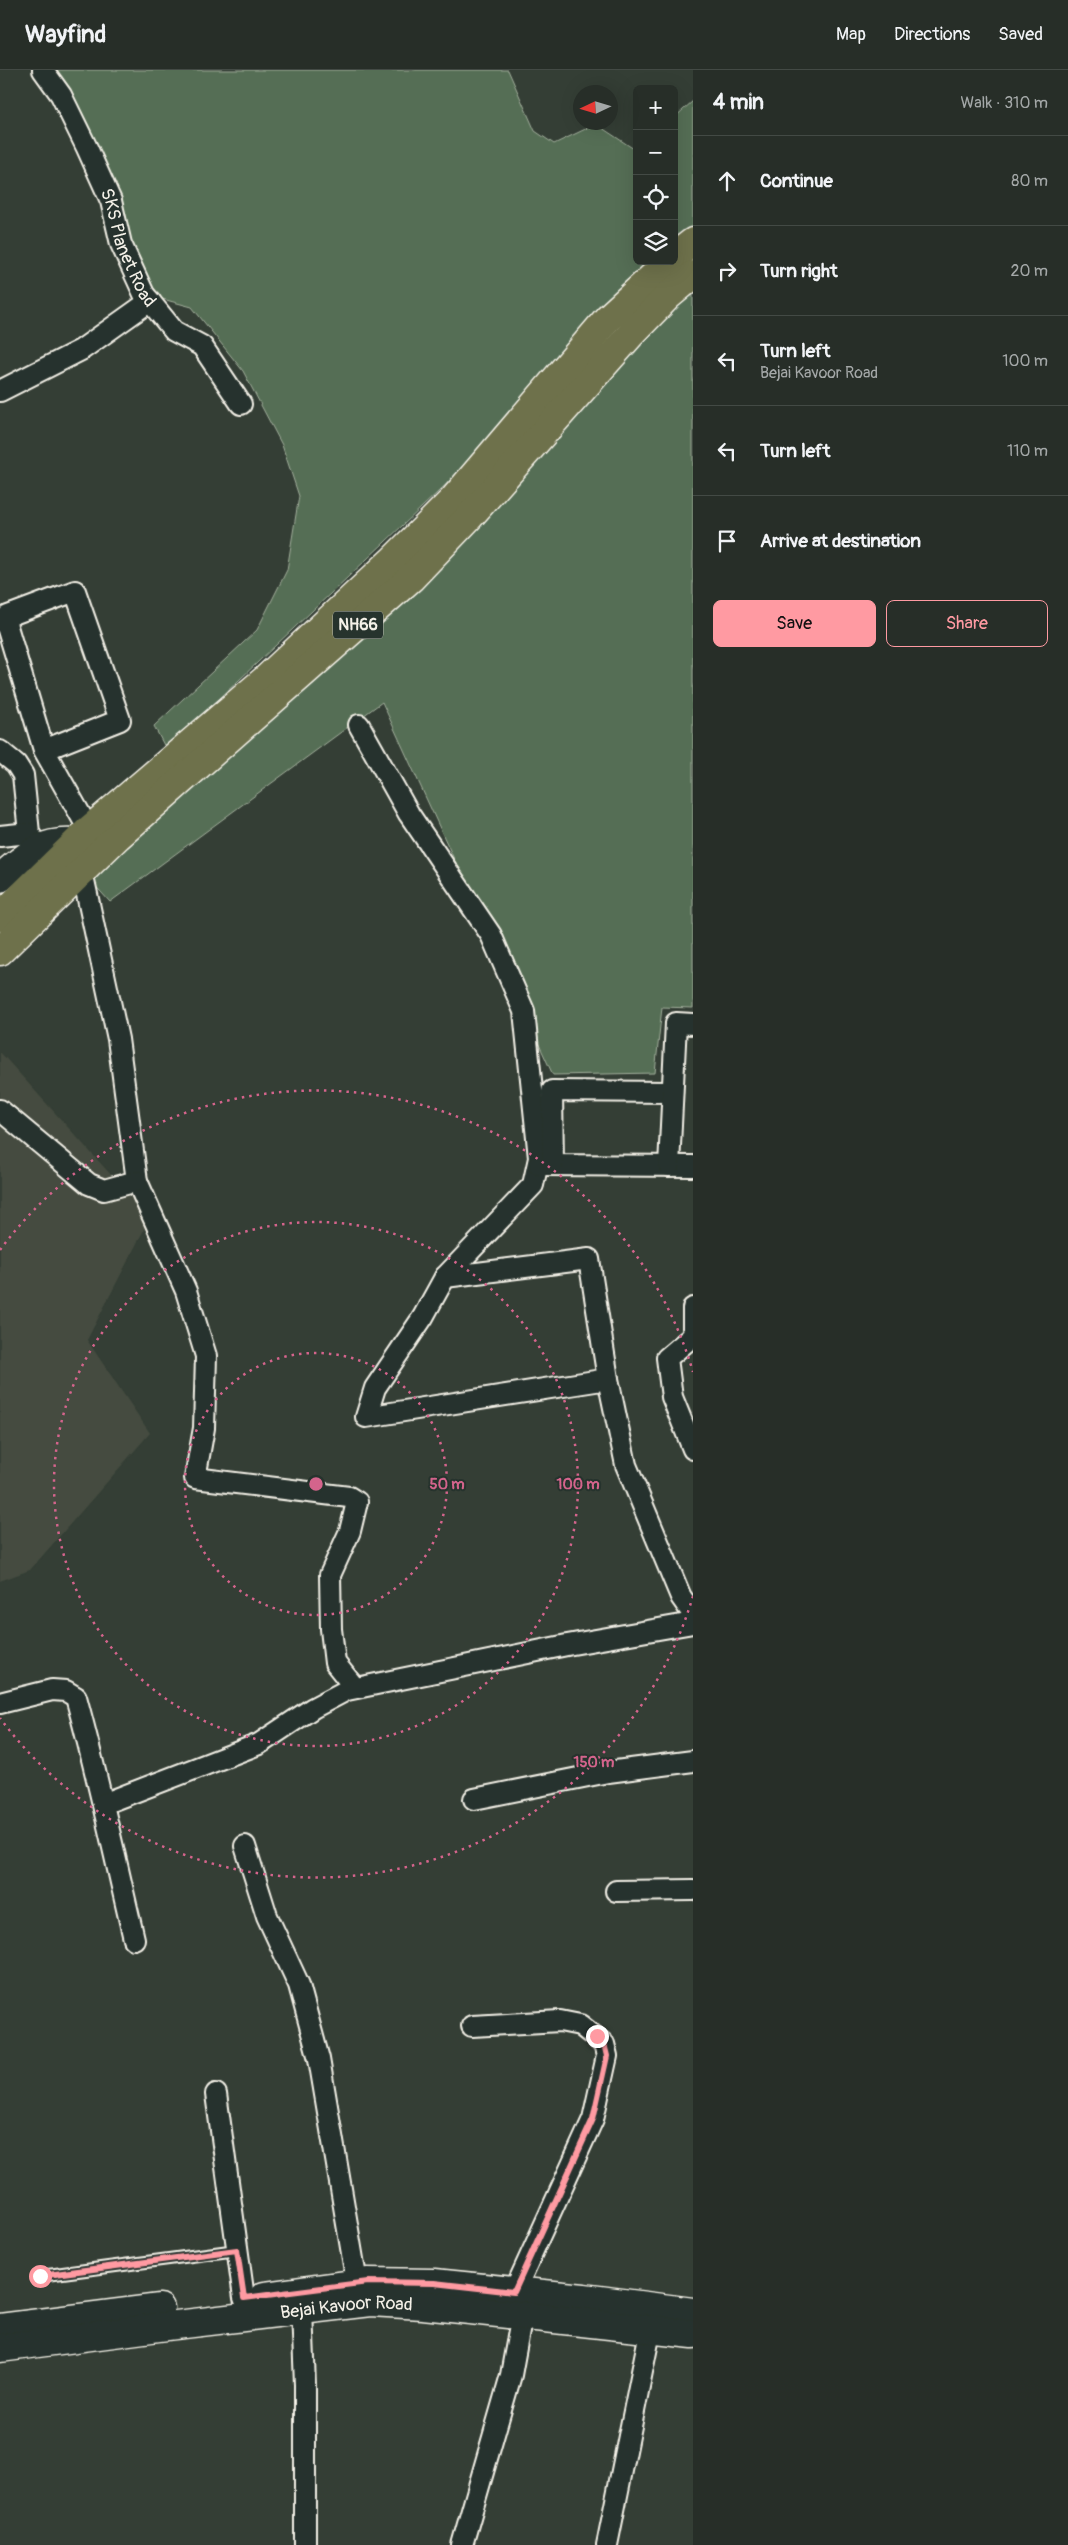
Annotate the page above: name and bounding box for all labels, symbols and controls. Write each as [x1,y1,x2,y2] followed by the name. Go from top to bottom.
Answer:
[25,20,106,49] text: Wayfind
[836,23,866,46] text: Map
[894,23,970,46] text: Directions
[998,23,1043,46] text: Saved
[573,85,618,130] north arrow
[633,85,678,265] map controls
[633,85,678,130] button: +
[713,89,764,116] text: 4 min
[961,93,1048,113] text: Walk · 310 m
[633,130,678,175] button: −
[713,167,741,195] icon: ahead
[760,169,833,193] text: Continue
[1011,171,1048,191] text: 80 m
[633,175,678,220] button: locate
[95,185,161,312] street label: SKS Planet Road
[633,220,678,265] button: layers
[713,257,741,285] icon: right
[760,259,838,283] text: Turn right
[1010,261,1048,281] text: 20 m
[760,339,830,363] text: Turn left
[713,347,741,375] icon: left
[1002,351,1048,371] text: 100 m
[760,363,878,383] text: Bejai Kavoor Road
[713,437,741,465] icon: left
[760,439,830,463] text: Turn left
[1007,441,1048,461] text: 110 m
[713,527,741,555] icon: arrive
[760,529,921,553] text: Arrive at destination
[713,600,876,647] button: Save
[886,600,1048,647] button: Share
[333,612,383,638] road number: NH66
[307,1475,325,1493] centre of rings
[430,1475,464,1494] text: 50 m
[557,1475,599,1494] text: 100 m
[574,1753,614,1772] text: 150 m
[586,2025,609,2048] route end
[29,2265,52,2288] route start
[279,2290,413,2324] street label: Bejai Kavoor Road

